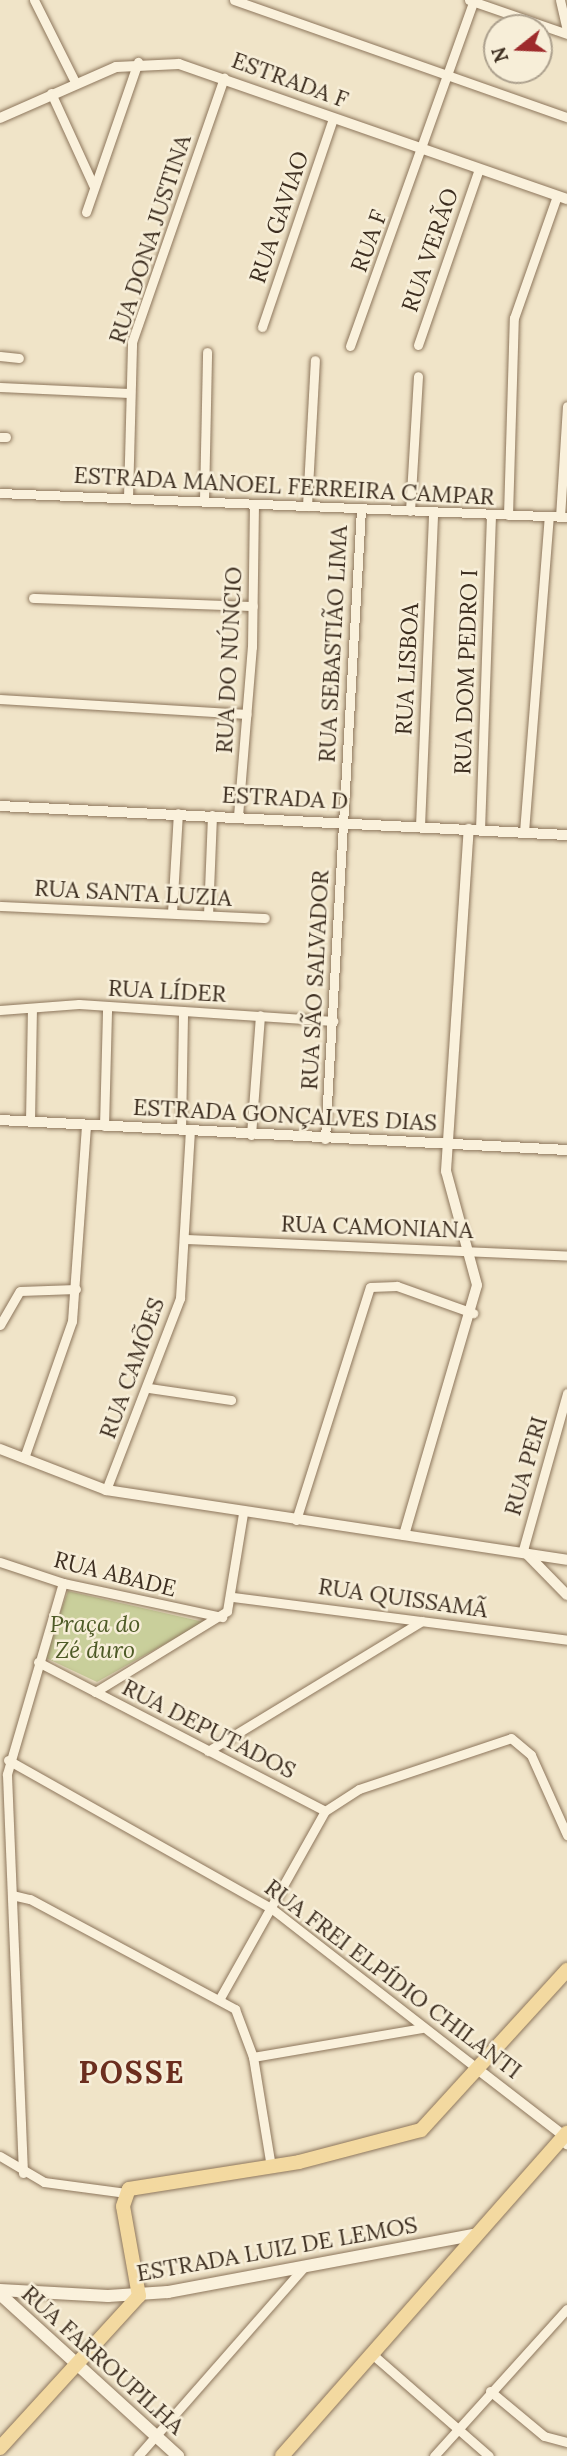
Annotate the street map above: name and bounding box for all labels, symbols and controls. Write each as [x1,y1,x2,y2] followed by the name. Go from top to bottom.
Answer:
[483,14,553,84] north arrow
[486,44,514,66] text: N
[228,46,352,114] street label: ESTRADA F
[103,131,197,347] street label: RUA DONA JUSTINA
[244,147,314,287] street label: RUA GAVIAO
[396,185,464,315] street label: RUA VERÃO
[345,206,393,276] street label: RUA F
[73,461,495,511] street label: ESTRADA MANOEL FERREIRA CAMPAR
[313,525,353,763] street label: RUA SEBASTIÃO LIMA
[210,566,248,754] street label: RUA DO NÚNCIO
[449,569,483,775] street label: RUA DOM PEDRO I
[390,602,424,736] street label: RUA LISBOA
[221,781,349,815] street label: ESTRADA D
[295,869,335,1091] street label: RUA SÃO SALVADOR
[34,874,232,912] street label: RUA SANTA LUZIA
[107,974,227,1008] street label: RUA LÍDER
[132,1093,438,1137] street label: ESTRADA GONÇALVES DIAS
[280,1210,474,1244] street label: RUA CAMONIANA
[94,1294,170,1442] street label: RUA CAMÕES
[499,1413,553,1519] street label: RUA PERI
[51,1545,179,1603] street label: RUA ABADE
[317,1572,489,1624] street label: RUA QUISSAMÃ
[50,1610,140,1664] park label: Praça do Zé duro
[118,1673,300,1785] street label: RUA DEPUTADOS
[259,1873,527,2085] street label: RUA FREI ELPÍDIO CHILANTI
[79,2054,185,2090] district label: POSSE
[134,2211,420,2287] street label: ESTRADA LUIZ DE LEMOS
[16,2280,190,2440] street label: RUA FARROUPILHA

